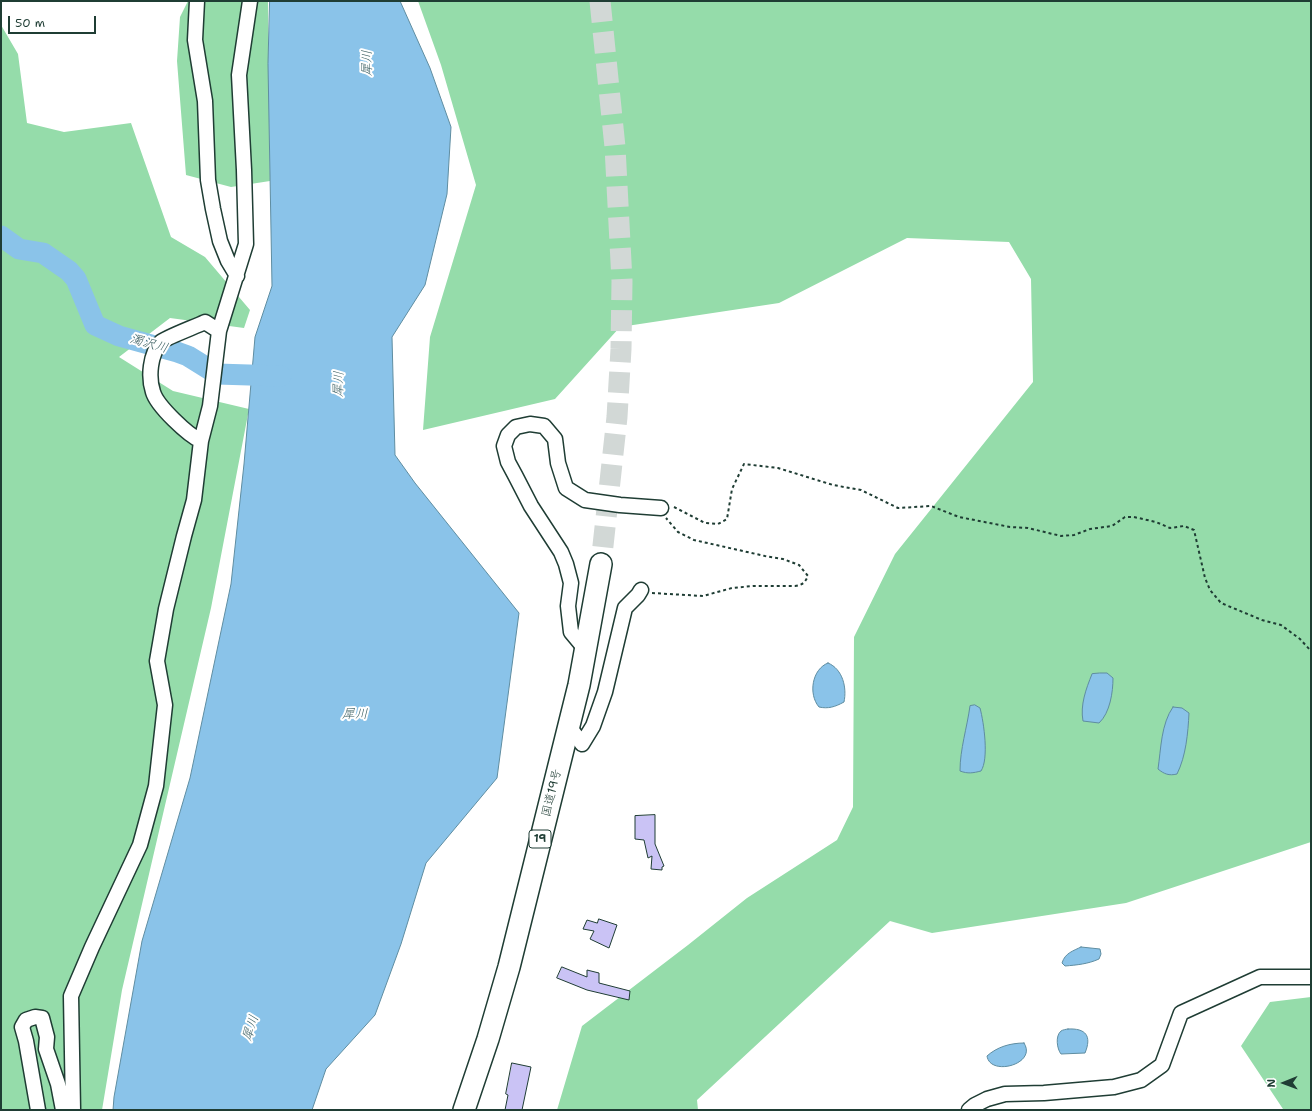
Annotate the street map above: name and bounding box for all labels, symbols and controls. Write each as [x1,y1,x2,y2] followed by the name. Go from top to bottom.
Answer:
[10,8,98,34] scale bar
[15,15,45,31] text: 50 m
[360,50,376,76] water label: 犀川
[128,331,170,357] water label: 濁沢川
[331,371,347,397] water label: 犀川
[342,707,368,723] water label: 犀川
[539,768,565,818] street label: 国道19号
[529,830,551,848] road number: 19
[240,1013,262,1043] water label: 犀川
[1264,1063,1304,1103] north arrow
[1264,1079,1279,1088] text: N

